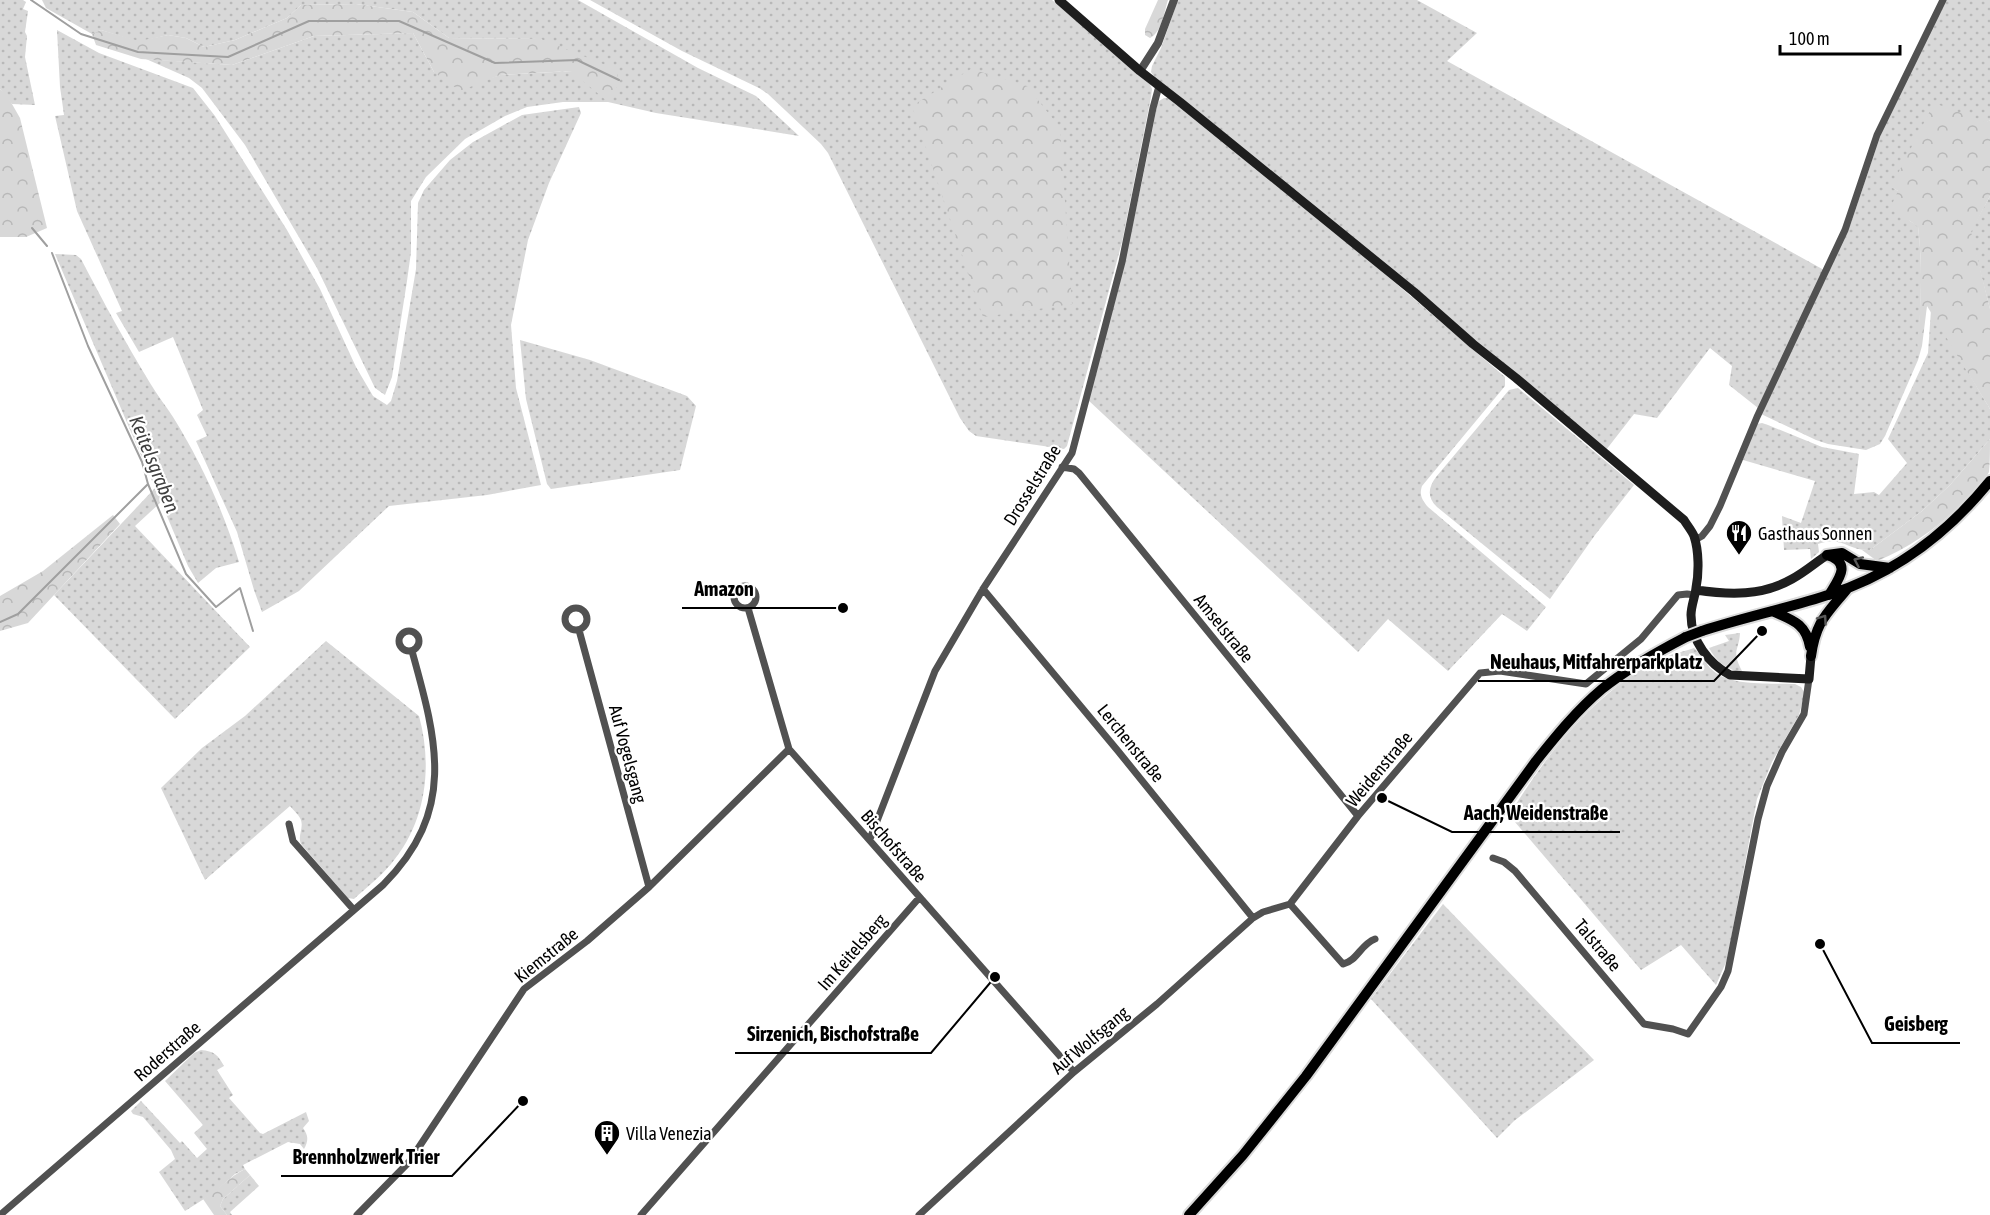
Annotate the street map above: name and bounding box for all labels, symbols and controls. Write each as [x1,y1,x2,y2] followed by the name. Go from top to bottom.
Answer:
[1780,18,1900,56] scale bar
[1789,28,1830,49] text: 100 m
[125,412,185,516] water label: Keitelsgraben
[999,441,1065,529] street label: Drosselstraße
[1724,518,1754,556] restaurant icon: Gasthaus Sonnen
[1758,523,1872,544] place label: Gasthaus Sonnen
[1854,557,1865,569] one-way arrow
[682,570,766,608] callout: Amazon
[693,577,754,600] text: Amazon
[1190,589,1258,667] street label: Amselstraße
[1816,615,1827,626] one-way arrow
[1478,643,1714,681] callout: Neuhaus, Mitfahrerparkplatz
[1490,650,1703,673] text: Neuhaus, Mitfahrerparkplatz
[1093,700,1169,786] street label: Lerchenstraße
[605,703,651,806] street label: Auf Vogelsgang
[1341,727,1417,811] street label: Weidenstraße
[1452,794,1620,832] callout: Aach, Weidenstraße
[1463,801,1608,824] text: Aach, Weidenstraße
[857,805,931,887] street label: Bischofstraße
[813,909,891,994] street label: Im Keitelsberg
[1570,915,1626,975] street label: Talstraße
[510,923,582,987] street label: Kiemstraße
[1047,1002,1133,1078] street label: Auf Wolfsgang
[1872,1005,1960,1043] callout: Geisberg
[1884,1012,1948,1035] text: Geisberg
[735,1015,931,1053] callout: Sirzenich, Bischofstraße
[130,1017,204,1085] street label: Roderstraße
[747,1022,919,1045] text: Sirzenich, Bischofstraße
[592,1118,622,1156] building icon: Villa Venezia
[626,1123,712,1144] place label: Villa Venezia
[281,1138,452,1176] callout: Brennholzwerk Trier
[293,1145,440,1168] text: Brennholzwerk Trier

